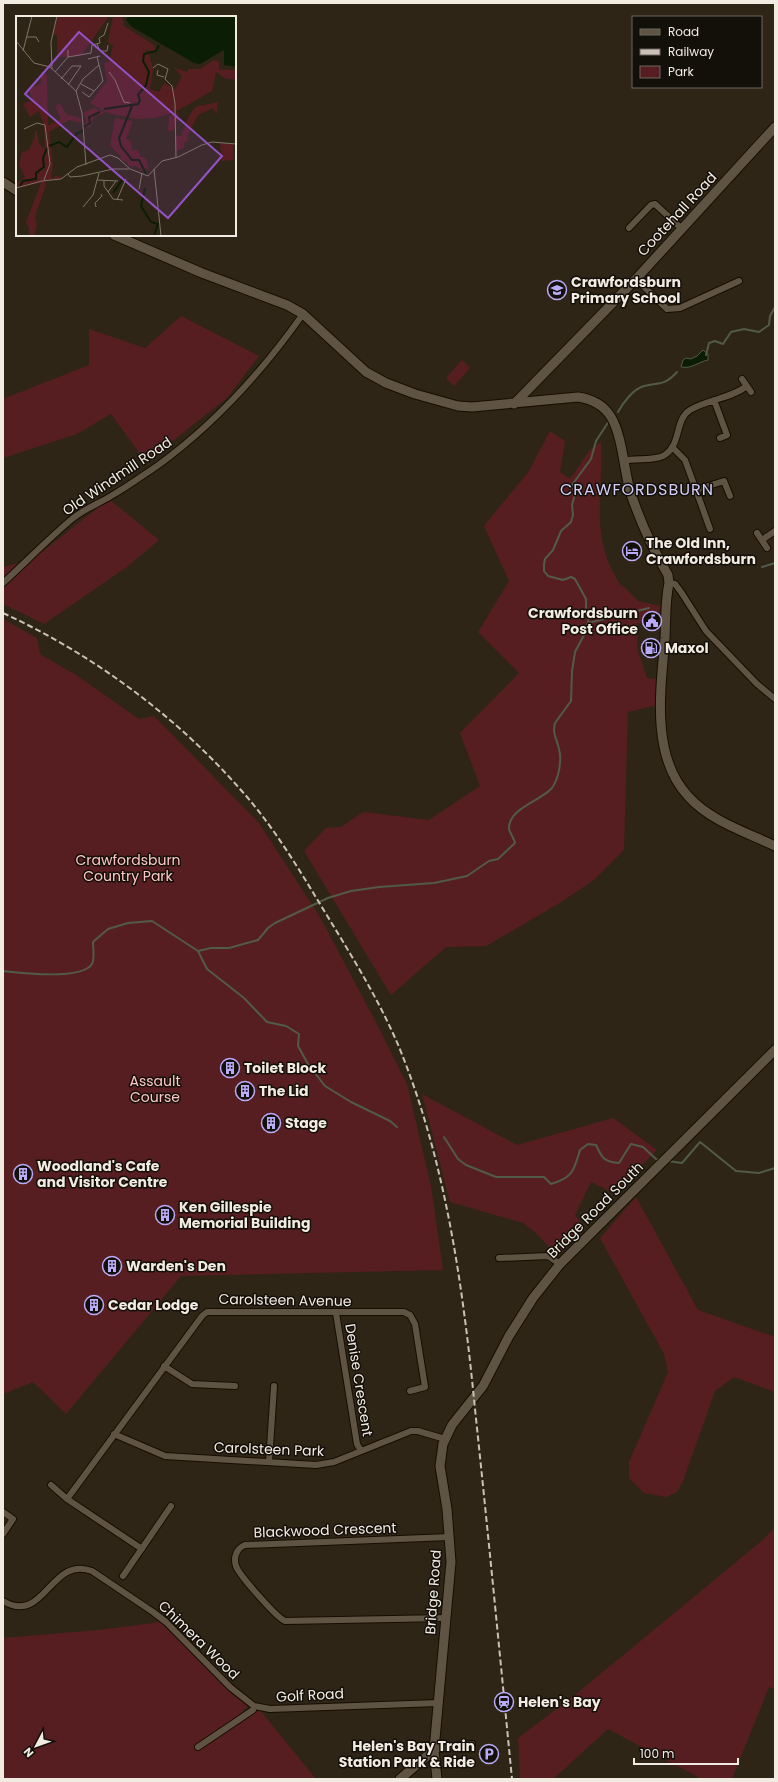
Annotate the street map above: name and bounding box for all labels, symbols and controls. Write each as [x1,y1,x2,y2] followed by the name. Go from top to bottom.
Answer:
[16,16,236,236] inset map
[632,16,762,88] legend
[668,23,699,40] text: Road
[668,43,714,60] text: Railway
[668,63,695,80] text: Park
[633,168,721,260] street label: Cootehall Road
[571,272,681,308] place label: Crawfordsburn Primary School
[546,279,568,301] school or university icon: Crawfordsburn Primary School
[58,432,176,520] street label: Old Windmill Road
[560,478,714,501] district label: CRAWFORDSBURN
[646,533,756,569] place label: The Old Inn, Crawfordsburn
[621,540,643,562] hotel icon: The Old Inn, Crawfordsburn
[528,603,638,639] place label: Crawfordsburn Post Office
[641,610,663,632] public building icon: Crawfordsburn Post Office
[640,637,662,659] fuel station icon: Maxol
[665,638,709,658] place label: Maxol
[75,850,181,886] park label: Crawfordsburn Country Park
[219,1057,241,1079] building icon: Toilet Block
[244,1058,326,1078] place label: Toilet Block
[129,1071,181,1107] park label: Assault Course
[234,1080,256,1102] building icon: The Lid
[259,1081,309,1101] place label: The Lid
[260,1112,282,1134] building icon: Stage
[285,1113,327,1133] place label: Stage
[37,1156,168,1192] place label: Woodland's Cafe and Visitor Centre
[542,1157,648,1263] street label: Bridge Road South
[12,1163,34,1185] building icon: Woodland's Cafe and Visitor Centre
[179,1197,310,1233] place label: Ken Gillespie Memorial Building
[154,1204,176,1226] building icon: Ken Gillespie Memorial Building
[101,1255,123,1277] building icon: Warden's Den
[126,1256,226,1276] place label: Warden's Den
[218,1289,352,1311] street label: Carolsteen Avenue
[83,1294,105,1316] building icon: Cedar Lodge
[108,1295,199,1315] place label: Cedar Lodge
[340,1322,378,1438] street label: Denise Crescent
[213,1437,325,1461] street label: Carolsteen Park
[253,1518,397,1542] street label: Blackwood Crescent
[420,1549,446,1635] street label: Bridge Road
[154,1596,244,1684] street label: Chimera Wood
[275,1683,345,1707] street label: Golf Road
[493,1691,515,1713] station icon: Helen's Bay
[518,1692,601,1712] place label: Helen's Bay
[16,1726,56,1766] north arrow
[339,1736,475,1772] place label: Helen's Bay Train Station Park & Ride
[634,1740,738,1766] scale bar
[478,1743,500,1765] parking icon: Helen's Bay Train Station Park & Ride
[20,1744,37,1761] text: N
[640,1745,674,1762] text: 100 m

